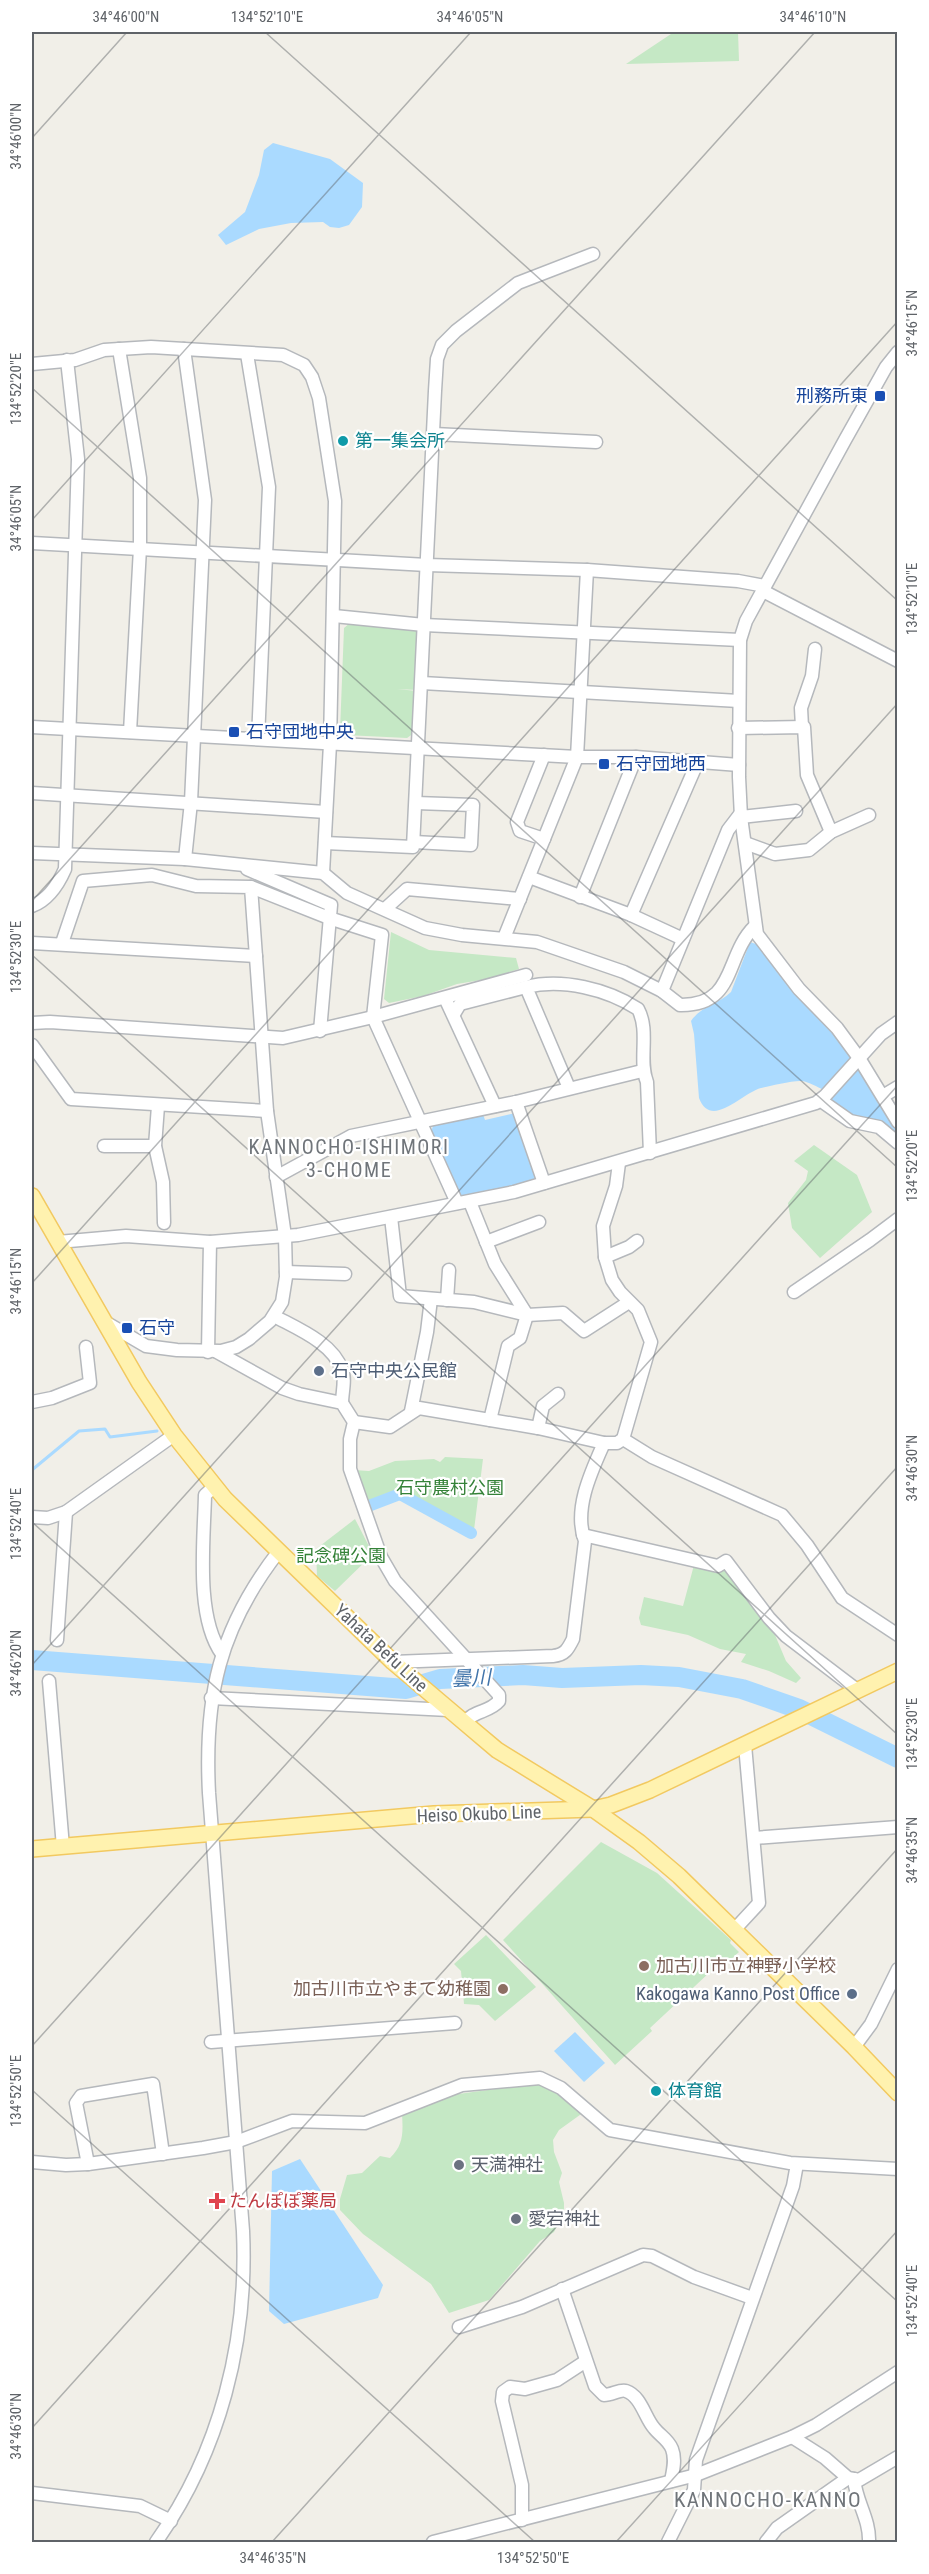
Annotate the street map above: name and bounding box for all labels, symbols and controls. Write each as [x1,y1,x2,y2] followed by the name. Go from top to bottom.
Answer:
[93,8,159,26] text: 34°46'00"N
[231,8,303,26] text: 134°52'10"E
[437,8,503,26] text: 34°46'05"N
[780,8,846,26] text: 34°46'10"N
[7,103,25,169] text: 34°46'00"N
[903,290,921,356] text: 34°46'15"N
[7,353,25,425] text: 134°52'20"E
[796,385,868,406] place label: 刑務所東
[873,389,887,403] marker: 刑務所東
[355,430,445,451] place label: 第一集会所
[336,434,350,448] marker: 第一集会所
[7,485,25,551] text: 34°46'05"N
[903,563,921,635] text: 134°52'10"E
[246,721,354,742] place label: 石守団地中央
[227,725,241,739] marker: 石守団地中央
[616,753,706,774] place label: 石守団地西
[597,757,611,771] marker: 石守団地西
[7,921,25,993] text: 134°52'30"E
[903,1130,921,1202] text: 134°52'20"E
[249,1135,450,1182] district label: KANNOCHO-ISHIMORI 3-CHOME
[7,1248,25,1314] text: 34°46'15"N
[139,1317,175,1338] place label: 石守
[120,1321,134,1335] marker: 石守
[331,1360,457,1381] place label: 石守中央公民館
[312,1364,326,1378] marker: 石守中央公民館
[903,1435,921,1501] text: 34°46'30"N
[396,1477,504,1498] park label: 石守農村公園
[7,1488,25,1560] text: 134°52'40"E
[296,1545,386,1566] park label: 記念碑公園
[330,1599,432,1696] street label: Yahata Befu Line
[7,1630,25,1696] text: 34°46'20"N
[450,1665,494,1691] water label: 曇川
[903,1698,921,1770] text: 134°52'30"E
[416,1801,542,1826] street label: Heiso Okubo Line
[903,1817,921,1883] text: 34°46'35"N
[656,1955,836,1976] place label: 加古川市立神野小学校
[637,1959,651,1973] marker: 加古川市立神野小学校
[293,1978,491,1999] place label: 加古川市立やまて幼稚園
[496,1982,510,1996] marker: 加古川市立やまて幼稚園
[636,1983,840,2004] place label: Kakogawa Kanno Post Office
[845,1987,859,2001] marker: Kakogawa Kanno Post Office
[7,2055,25,2127] text: 134°52'50"E
[668,2080,722,2101] place label: 体育館
[649,2084,663,2098] marker: 体育館
[471,2154,543,2175] place label: 天満神社
[452,2158,466,2172] marker: 天満神社
[229,2190,337,2211] place label: たんぽぽ薬局
[210,2194,224,2208] marker: たんぽぽ薬局
[528,2208,600,2229] place label: 愛宕神社
[509,2212,523,2226] marker: 愛宕神社
[903,2265,921,2337] text: 134°52'40"E
[7,2393,25,2459] text: 34°46'30"N
[674,2488,862,2512] district label: KANNOCHO-KANNO
[240,2549,306,2567] text: 34°46'35"N
[497,2549,569,2567] text: 134°52'50"E

